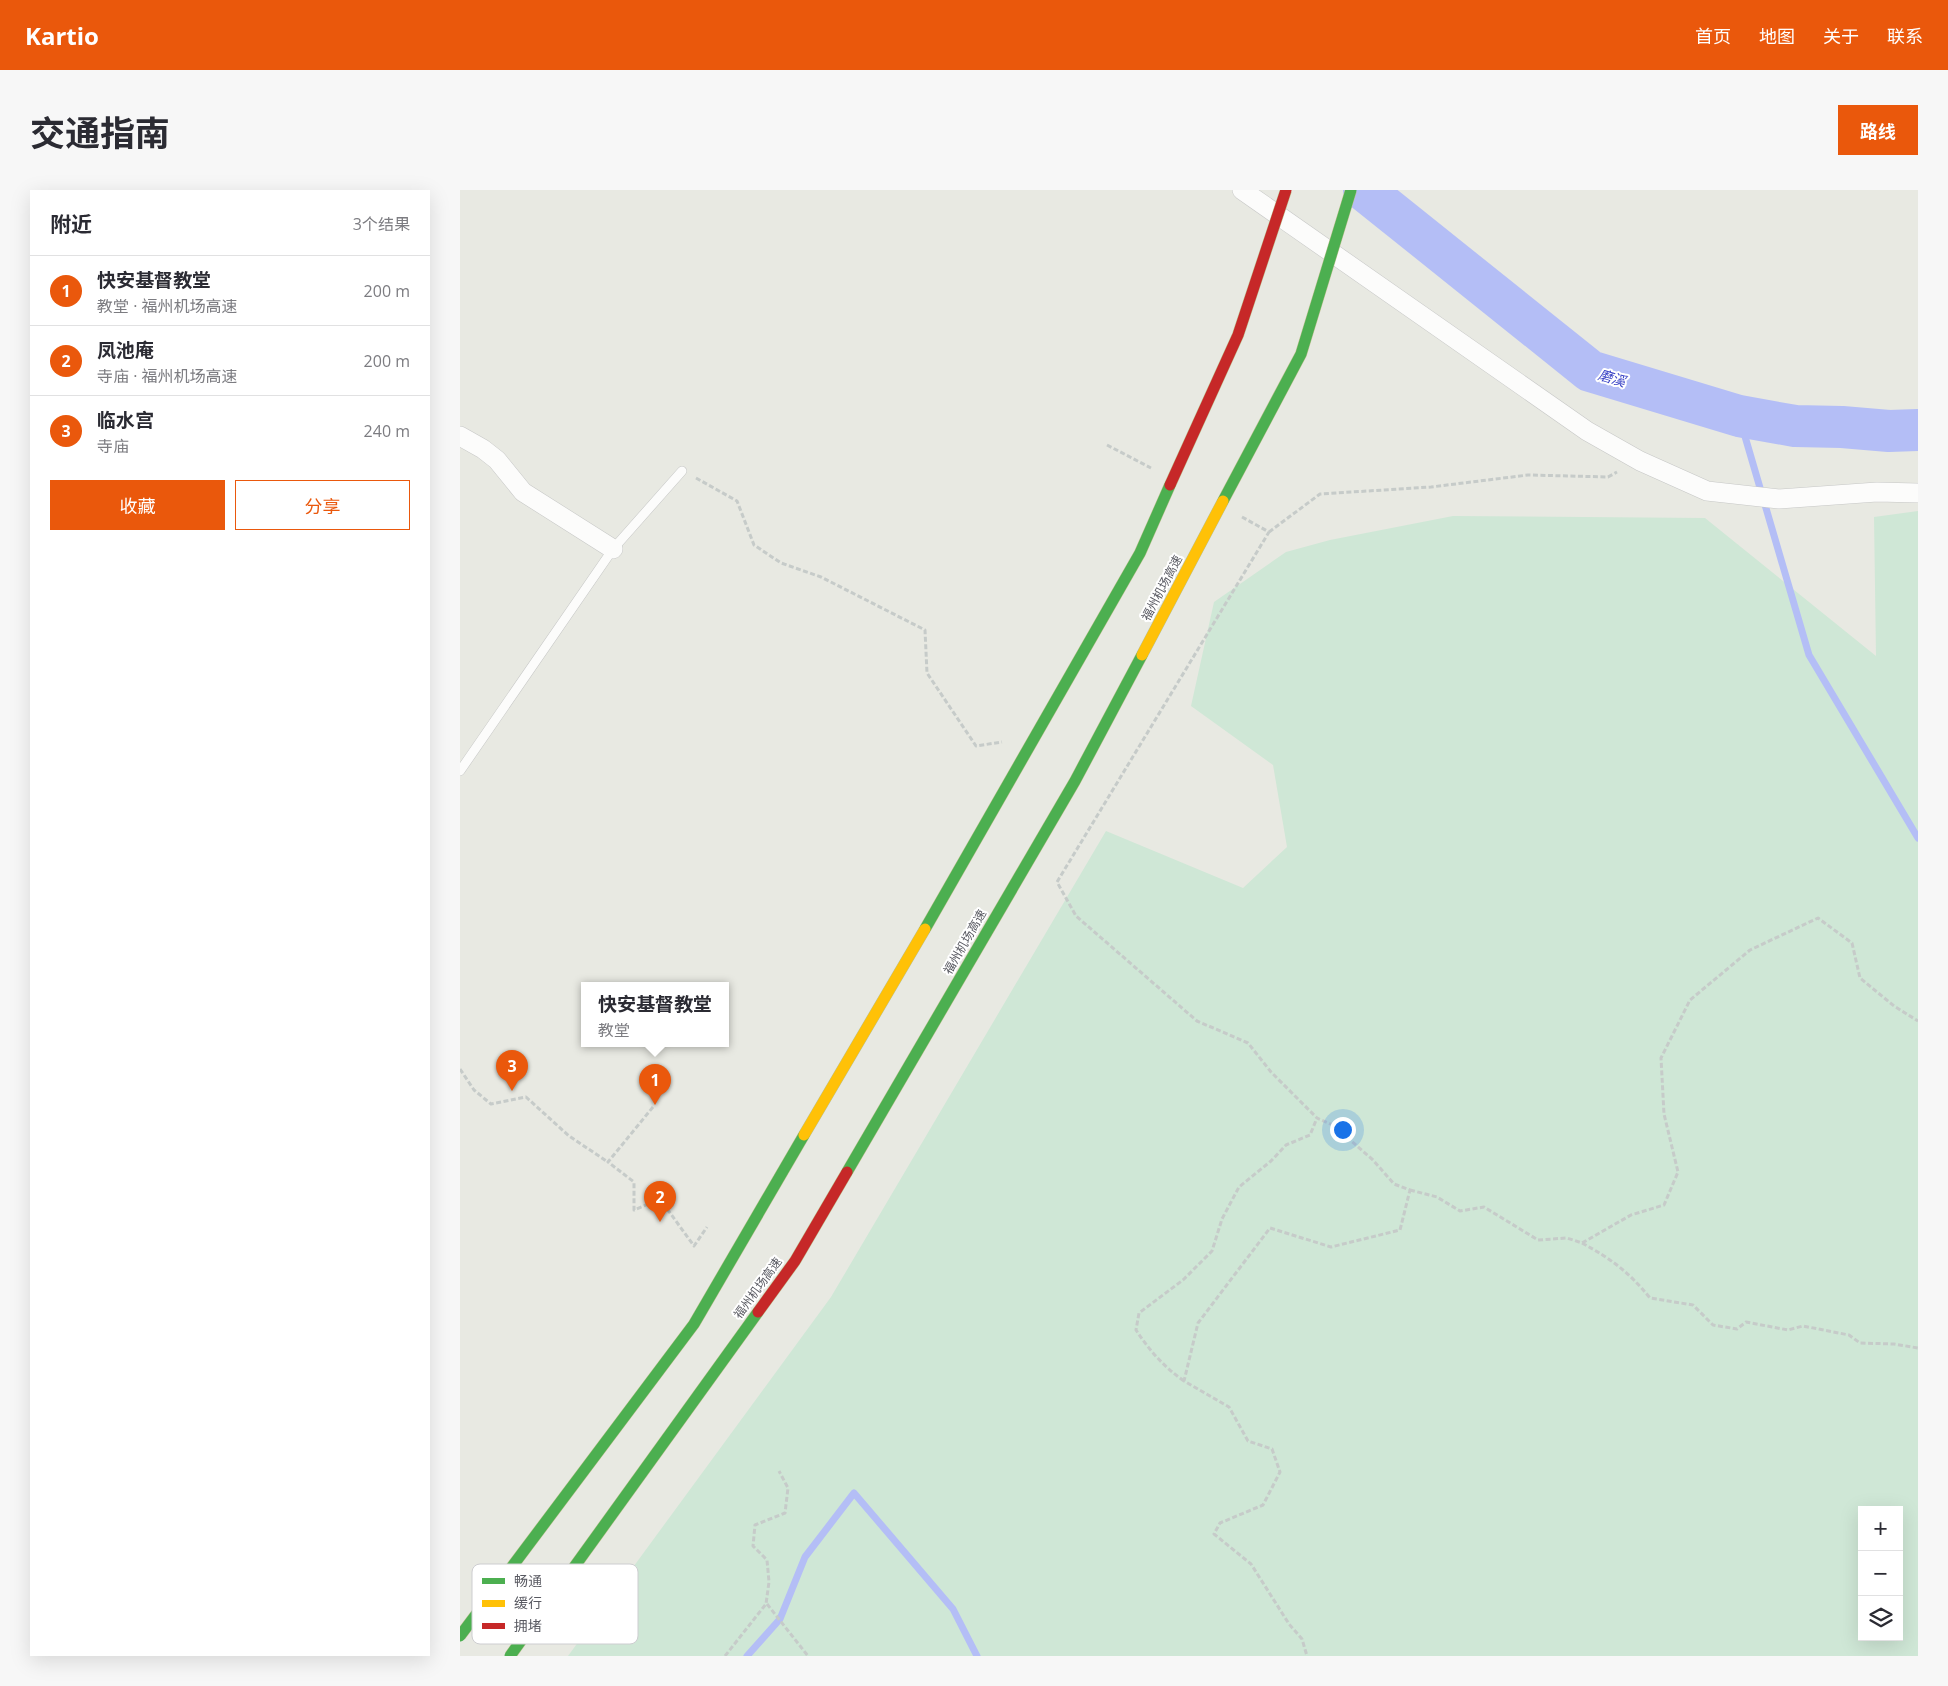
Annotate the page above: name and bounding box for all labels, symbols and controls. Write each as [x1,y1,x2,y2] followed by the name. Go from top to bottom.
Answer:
[25,19,99,52] text: Kartio
[1695,24,1731,48] text: 首页
[1759,24,1795,48] text: 地图
[1823,24,1859,48] text: 关于
[1887,24,1923,48] text: 联系
[1838,105,1918,155] button: 路线
[30,109,170,156] text: 交通指南
[50,210,92,238] text: 附近
[353,213,410,235] text: 3个结果
[97,267,211,293] text: 快安基督教堂
[61,280,71,302] text: 1
[364,280,410,302] text: 200 m
[97,295,238,317] text: 教堂 · 福州机场高速
[97,337,154,363] text: 凤池庵
[61,350,71,372] text: 2
[364,350,410,372] text: 200 m
[1596,364,1630,391] water label: 磨溪
[97,365,238,387] text: 寺庙 · 福州机场高速
[97,407,154,433] text: 临水宫
[61,420,71,442] text: 3
[364,420,410,442] text: 240 m
[97,435,129,457] text: 寺庙
[50,480,225,530] button: 收藏
[235,480,410,530] button: 分享
[1137,552,1186,624] street label: 福州机场高速
[939,906,990,977] street label: 福州机场高速
[581,982,729,1047] popup
[598,991,712,1017] text: 快安基督教堂
[598,1019,630,1041] text: 教堂
[496,1050,528,1091] pin: 3
[639,1064,671,1105] pin: 1
[1330,1117,1356,1143] your location
[644,1181,676,1222] pin: 2
[730,1254,786,1322] street label: 福州机场高速
[1858,1506,1903,1641] map controls
[1858,1506,1903,1551] button: +
[1858,1551,1903,1596] button: −
[472,1564,638,1644] legend
[514,1571,542,1590] text: 畅通
[514,1593,542,1612] text: 缓行
[1858,1596,1903,1641] button: layers
[514,1616,542,1635] text: 拥堵

